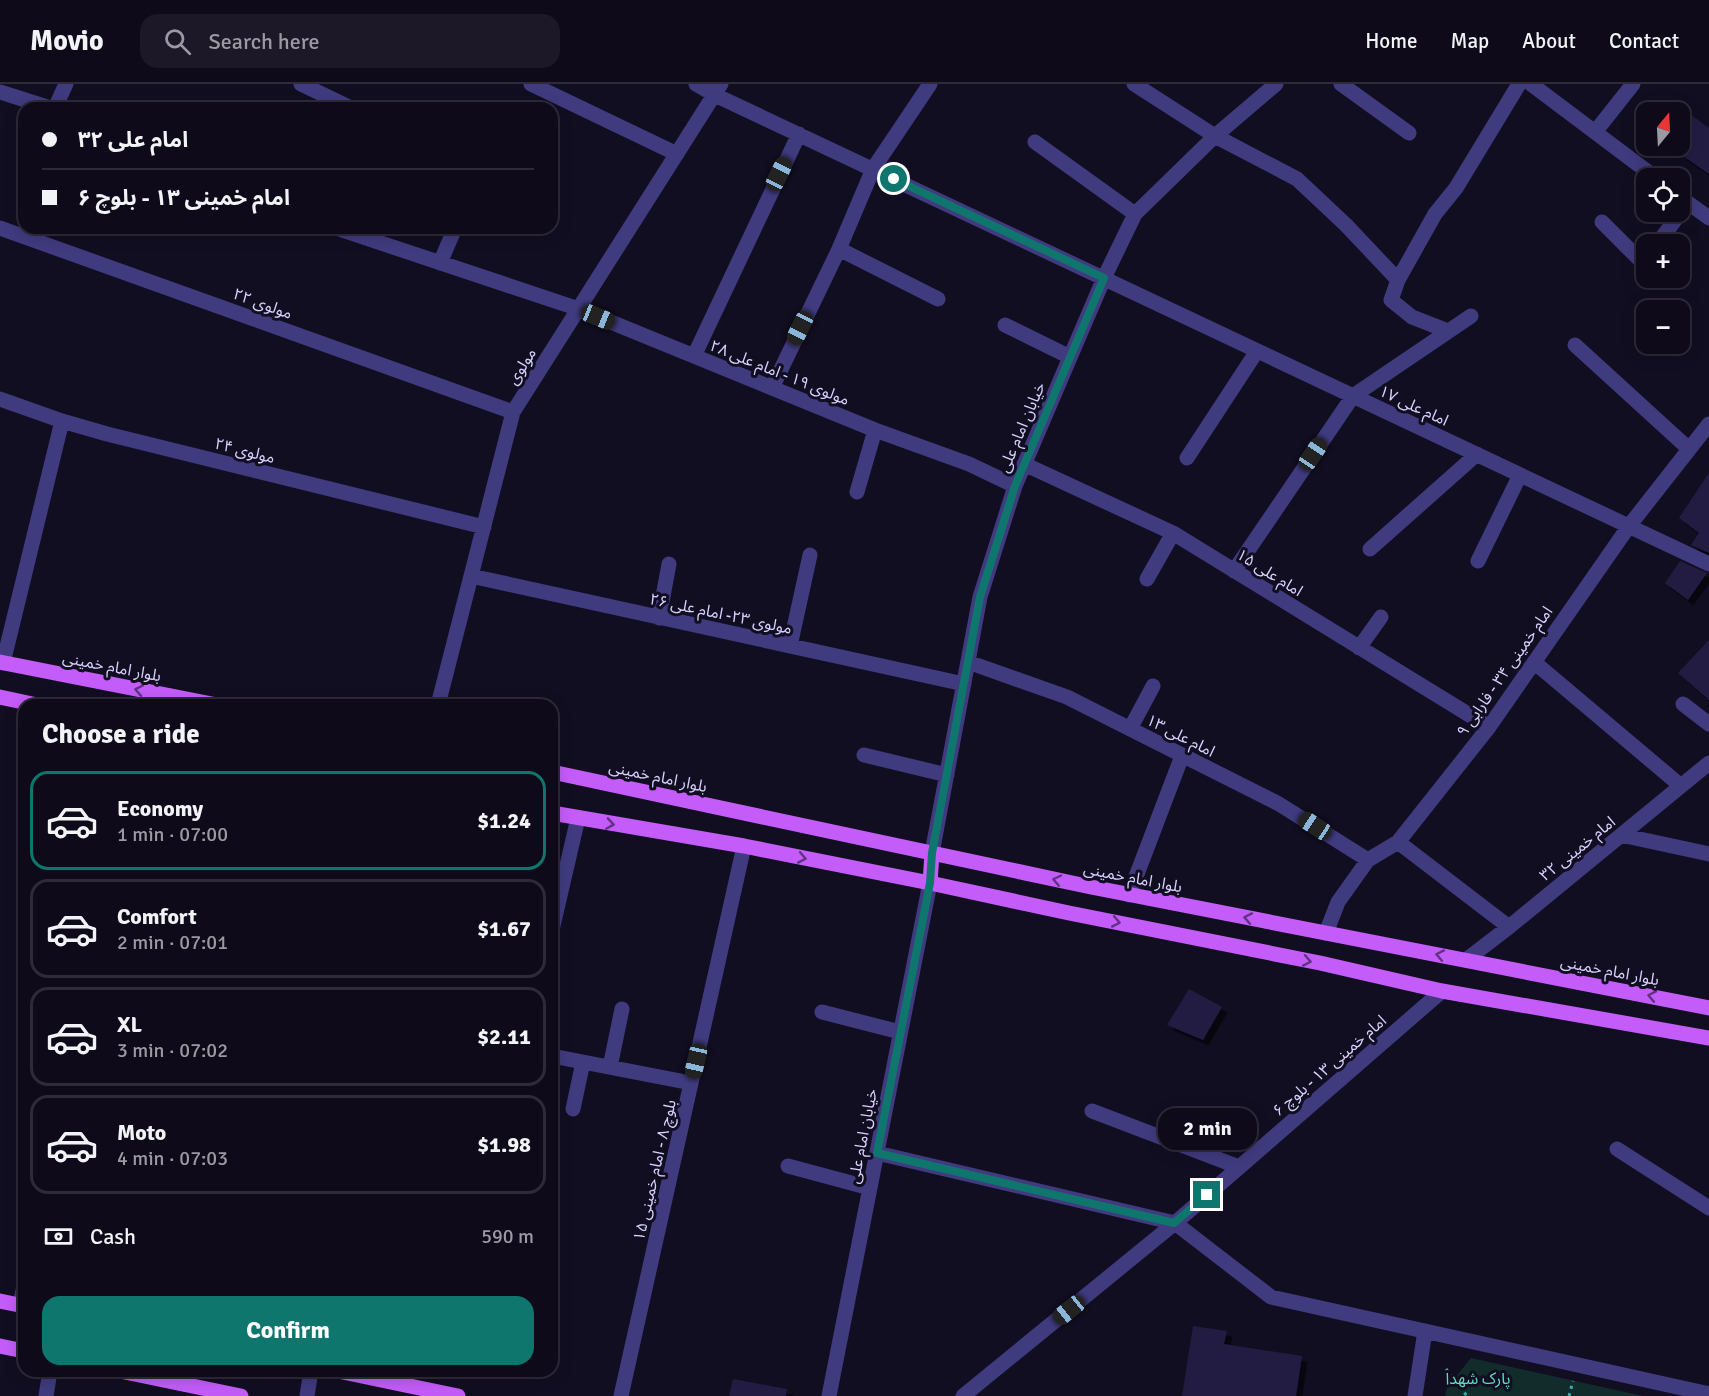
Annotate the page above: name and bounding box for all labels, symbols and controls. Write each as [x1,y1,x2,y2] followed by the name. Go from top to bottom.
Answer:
[140,14,560,68] search box
[30,24,104,58] text: Movio
[161,25,194,58] icon: search
[209,28,320,55] text: Search here
[1365,28,1418,54] text: Home
[1451,28,1489,54] text: Map
[1522,28,1576,54] text: About
[1609,28,1679,54] text: Contact
[1636,102,1690,156] north arrow
[1636,102,1690,354] map controls
[78,126,188,153] text: امام علی ۳۲
[763,154,795,194] car
[880,165,907,192] route start
[1636,168,1690,222] button: locate
[78,184,290,211] text: امام خمینی ۱۳ - بلوچ ۶
[1636,234,1690,288] button: +
[230,284,295,324] street label: مولوی ۲۲
[1636,300,1690,354] button: −
[578,302,618,332] car
[784,308,816,348] car
[706,336,852,412] street label: مولوی ۱۹ - امام علی ۲۸
[503,344,541,389] street label: مولوی
[994,379,1052,476] street label: خیابان امام علی
[1375,381,1452,433] street label: امام علی ۱۷
[212,434,277,468] street label: مولوی ۲۴
[1295,434,1331,474] car
[1231,545,1306,603] street label: امام علی ۱۵
[647,589,794,641] street label: مولوی ۲۳- امام علی ۲۶
[1452,603,1559,742] street label: امام خمینی ۳۴ - فارابی ۹
[60,648,163,688] street label: بلوار امام خمینی
[134,684,144,697] one-way arrow
[1142,710,1218,764] street label: امام علی ۱۳
[42,718,200,751] text: Choose a ride
[606,757,709,799] street label: بلوار امام خمینی
[45,794,99,848] icon: car
[117,795,203,822] text: Economy
[477,807,531,834] text: $1.24
[1295,809,1335,843] car
[1536,812,1621,887] street label: امام خمینی ۳۲
[605,817,614,829] one-way arrow
[117,822,228,847] text: 1 min · 07:00
[796,850,806,863] one-way arrow
[1081,859,1184,899] street label: بلوار امام خمینی
[1052,874,1062,887] one-way arrow
[45,902,99,956] icon: car
[117,903,197,930] text: Comfort
[1243,912,1253,925] one-way arrow
[477,915,531,942] text: $1.67
[1111,915,1121,928] one-way arrow
[117,930,228,955] text: 2 min · 07:01
[1435,949,1445,962] one-way arrow
[1558,952,1661,992] street label: بلوار امام خمینی
[1302,954,1312,967] one-way arrow
[1647,990,1657,1003] one-way arrow
[45,1010,99,1064] icon: car
[117,1011,142,1038] text: XL
[1269,1011,1392,1122] street label: امام خمینی ۱۳ - بلوچ ۶
[477,1023,531,1050] text: $2.11
[117,1038,228,1063] text: 3 min · 07:02
[683,1041,709,1081] car
[844,1087,884,1186] street label: خیابان امام علی
[629,1098,683,1243] street label: بلوچ ۸ - امام خمینی ۱۵
[1158,1108,1256,1150] callout: 2 min
[1183,1116,1232,1141] text: 2 min
[45,1118,99,1172] icon: car
[117,1119,166,1146] text: Moto
[477,1131,531,1158] text: $1.98
[117,1146,228,1171] text: 4 min · 07:03
[1193,1181,1220,1208] route end
[42,1220,75,1253] icon: cash
[90,1223,136,1250] text: Cash
[481,1224,534,1249] text: 590 m
[1049,1292,1089,1328] car
[42,1296,534,1365] button: Confirm
[1445,1369,1511,1389] park label: پارک شهدا

